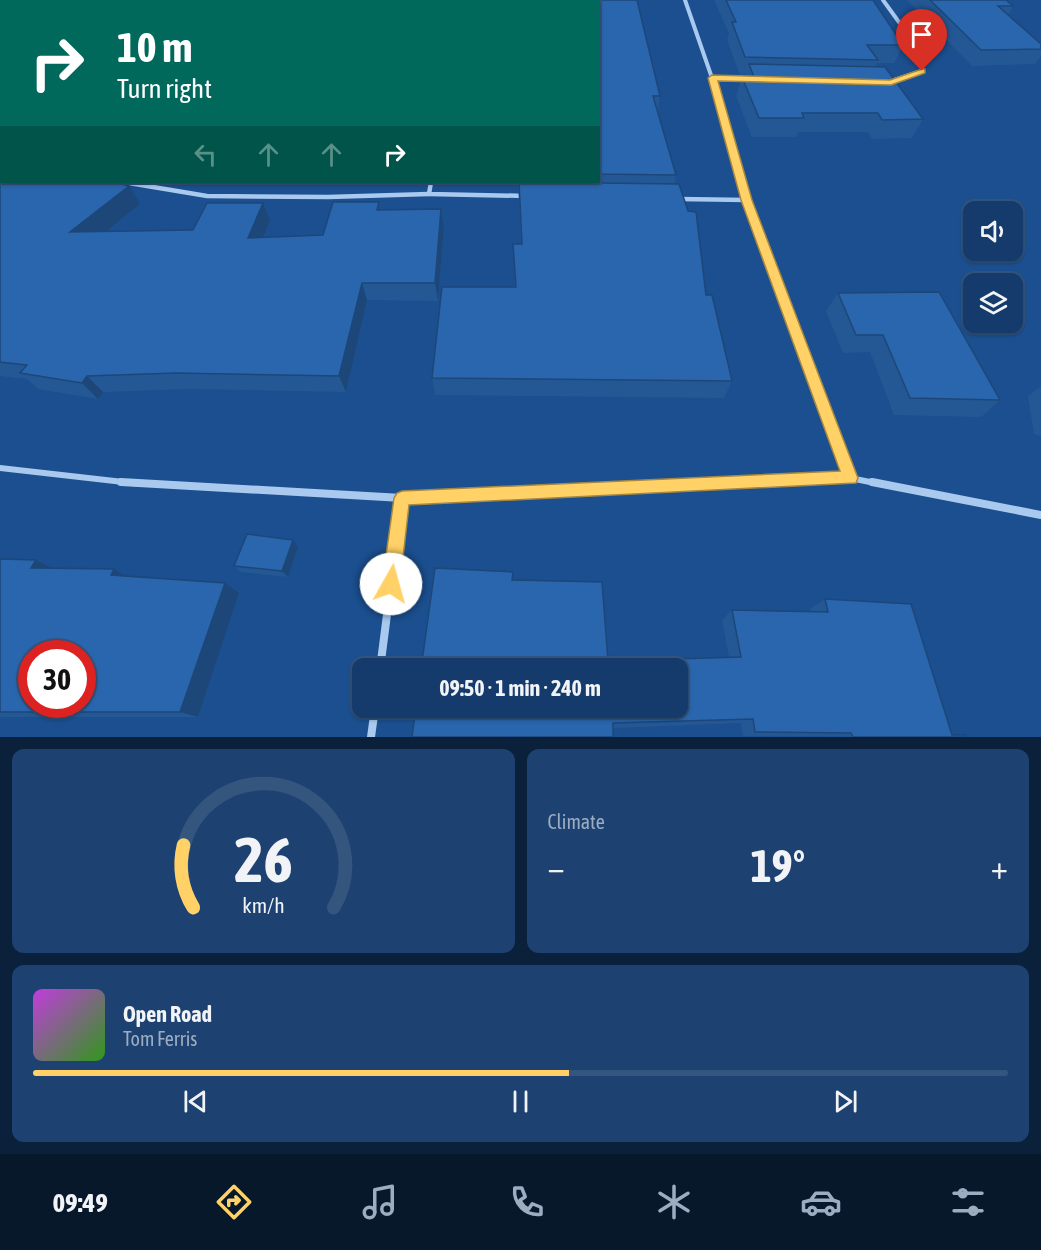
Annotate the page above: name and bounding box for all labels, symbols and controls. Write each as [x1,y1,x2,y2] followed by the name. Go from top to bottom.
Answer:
[896,9,947,71] pin
[905,18,938,51] icon: arrive
[117,23,192,71] text: 10 m
[18,24,96,102] icon: right
[117,73,212,104] text: Turn right
[189,138,222,171] icon: left
[252,138,285,171] icon: ahead
[315,138,348,171] icon: ahead
[378,138,411,171] icon: right
[963,201,1023,333] map controls
[963,201,1023,261] button: sound
[963,273,1023,333] button: layers
[359,552,423,616] position arrow
[18,640,96,718] speed limit sign: 30
[439,675,601,701] text: 09:50 · 1 min · 240 m
[548,810,605,833] text: Climate
[234,824,293,895] text: 26
[750,840,805,892] text: 19°
[548,848,565,886] text: −
[991,848,1008,886] text: +
[242,893,285,918] text: km/h
[123,1001,212,1027] text: Open Road
[123,1027,197,1050] text: Tom Ferris
[179,1085,212,1118] icon: previous
[504,1085,537,1118] icon: pause
[829,1085,862,1118] icon: next
[213,1181,255,1223] icon: directions
[359,1181,401,1223] icon: music
[506,1181,548,1223] icon: phone
[653,1181,695,1223] icon: climate
[800,1181,842,1223] icon: car
[947,1181,989,1223] icon: filters
[52,1187,108,1218] text: 09:49

